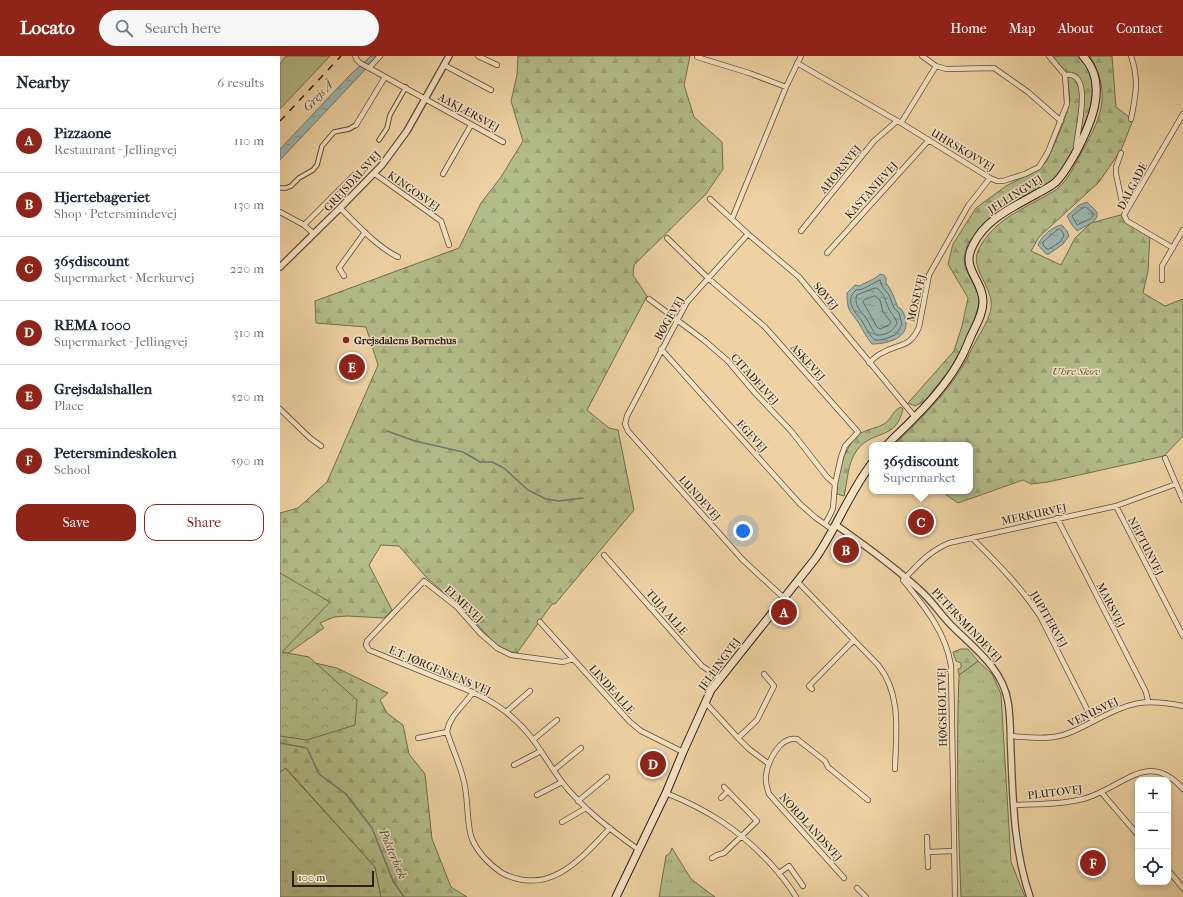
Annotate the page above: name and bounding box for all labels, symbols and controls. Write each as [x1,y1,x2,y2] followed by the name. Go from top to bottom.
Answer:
[99,10,379,46] search box
[20,17,75,39] text: Locato
[113,17,135,39] icon: search
[145,19,221,37] text: Search here
[950,20,987,37] text: Home
[1009,20,1036,37] text: Map
[1058,20,1094,37] text: About
[1116,20,1163,37] text: Contact
[16,72,70,92] text: Nearby
[217,75,264,90] text: 6 results
[299,76,337,114] water label: Grejs Å
[435,90,502,135] street label: AAKJÆRSVEJ
[54,124,111,142] text: Pizzaone
[928,126,997,175] street label: UHRSKOVVEJ
[25,133,33,148] text: A
[234,133,264,148] text: 110 m
[54,142,177,157] text: Restaurant · Jellingvej
[816,142,864,197] street label: AHORNVEJ
[321,148,384,214] street label: GREJSDALSVEJ
[842,159,900,222] street label: KASTANIEVEJ
[1115,160,1150,212] street label: DALGADE
[385,169,442,214] street label: KINGOSVEJ
[984,172,1045,217] street label: JELLINGVEJ
[54,188,150,206] text: Hjertebageriet
[25,197,33,212] text: B
[233,197,264,212] text: 130 m
[54,206,177,221] text: Shop · Petersmindevej
[54,252,129,270] text: 365discount
[25,261,33,276] text: C
[230,261,264,276] text: 220 m
[54,270,194,285] text: Supermarket · Merkurvej
[904,273,929,324] street label: MOSEVEJ
[810,280,841,313] street label: SØVEJ
[652,294,687,342] street label: BØGEVEJ
[54,316,131,334] text: REMA 1000
[24,325,34,340] text: D
[233,325,264,340] text: 310 m
[54,334,188,349] text: Supermarket · Jellingvej
[354,334,456,347] place label: Grejsdalens Børnehus
[341,335,351,345] marker: Grejsdalens Børnehus
[787,340,828,384] street label: ASKEVEJ
[728,351,781,408] street label: CITADELVEJ
[339,352,365,382] pin: E
[1052,365,1100,378] park label: Uhre Skov
[54,380,152,398] text: Grejsdalshallen
[25,389,33,404] text: E
[231,389,264,404] text: 520 m
[54,398,84,413] text: Place
[734,417,770,455] street label: EGEVEJ
[869,442,973,494] popup
[54,444,177,462] text: Petersmindeskolen
[883,452,959,470] text: 365discount
[26,453,32,468] text: F
[231,453,264,468] text: 590 m
[54,462,90,477] text: School
[883,470,956,485] text: Supermarket
[676,473,723,524] street label: LUNDEVEJ
[1000,501,1068,528] street label: MERKURVEJ
[16,504,136,541] button: Save
[144,504,264,541] button: Share
[908,507,934,537] pin: C
[1125,515,1166,578] street label: NEPTUNVEJ
[733,521,753,541] your location
[833,535,859,565] pin: B
[1094,580,1127,630] street label: MARSVEJ
[442,583,486,626] street label: ELMEVEJ
[929,586,1004,665] street label: PETERSMINDEVEJ
[643,587,690,638] street label: TUJA ALLE
[1027,588,1070,650] street label: JUPITERVEJ
[771,597,797,627] pin: A
[695,635,743,694] street label: JELLINGVEJ
[387,643,493,698] street label: E.T. JØRGENSENS VEJ
[586,662,637,717] street label: LINDEALLE
[935,667,950,747] street label: HØGSHOLTVEJ
[1065,695,1121,731] street label: VENUSVEJ
[640,749,666,779] pin: D
[1135,777,1171,885] map controls
[1135,777,1171,813] button: +
[1027,783,1083,802] street label: PLUTOVEJ
[777,790,845,864] street label: NORDLANDSVEJ
[1135,813,1171,849] button: −
[376,826,410,881] water label: Polsterbæk
[1080,848,1106,878] pin: F
[1135,849,1171,885] button: locate
[292,869,374,888] scale bar
[298,871,326,884] text: 100 m

